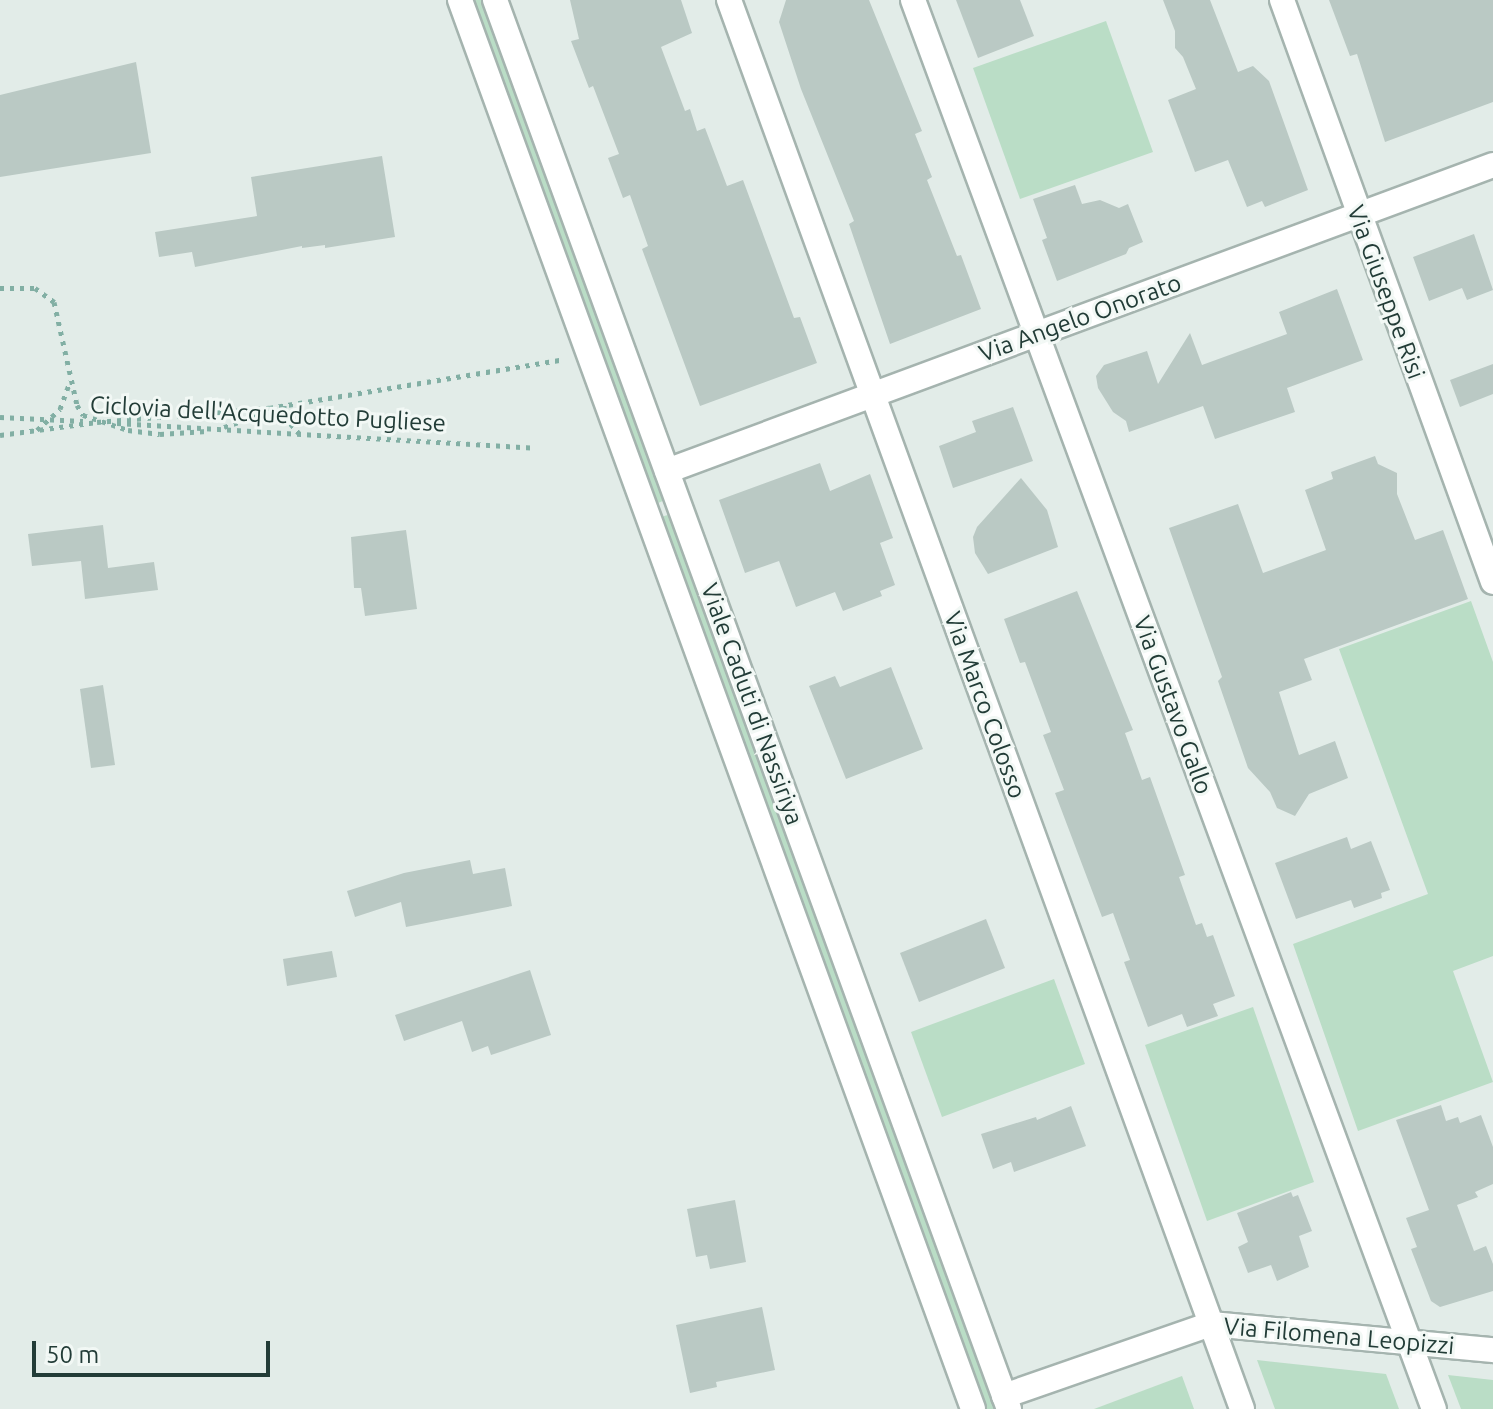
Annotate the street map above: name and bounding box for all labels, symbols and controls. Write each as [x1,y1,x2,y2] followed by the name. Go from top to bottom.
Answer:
[1341,201,1431,383] street label: Via Giuseppe Risi
[975,268,1185,368] street label: Via Angelo Onorato
[89,390,447,438] street label: Ciclovia dell'Acquedotto Pugliese
[695,579,809,829] street label: Viale Caduti di Nassiriya
[938,608,1032,802] street label: Via Marco Colosso
[1127,612,1219,798] street label: Via Gustavo Gallo
[1223,1312,1455,1360] street label: Via Filomena Leopizzi
[36,1325,274,1375] scale bar
[46,1341,99,1368] text: 50 m

